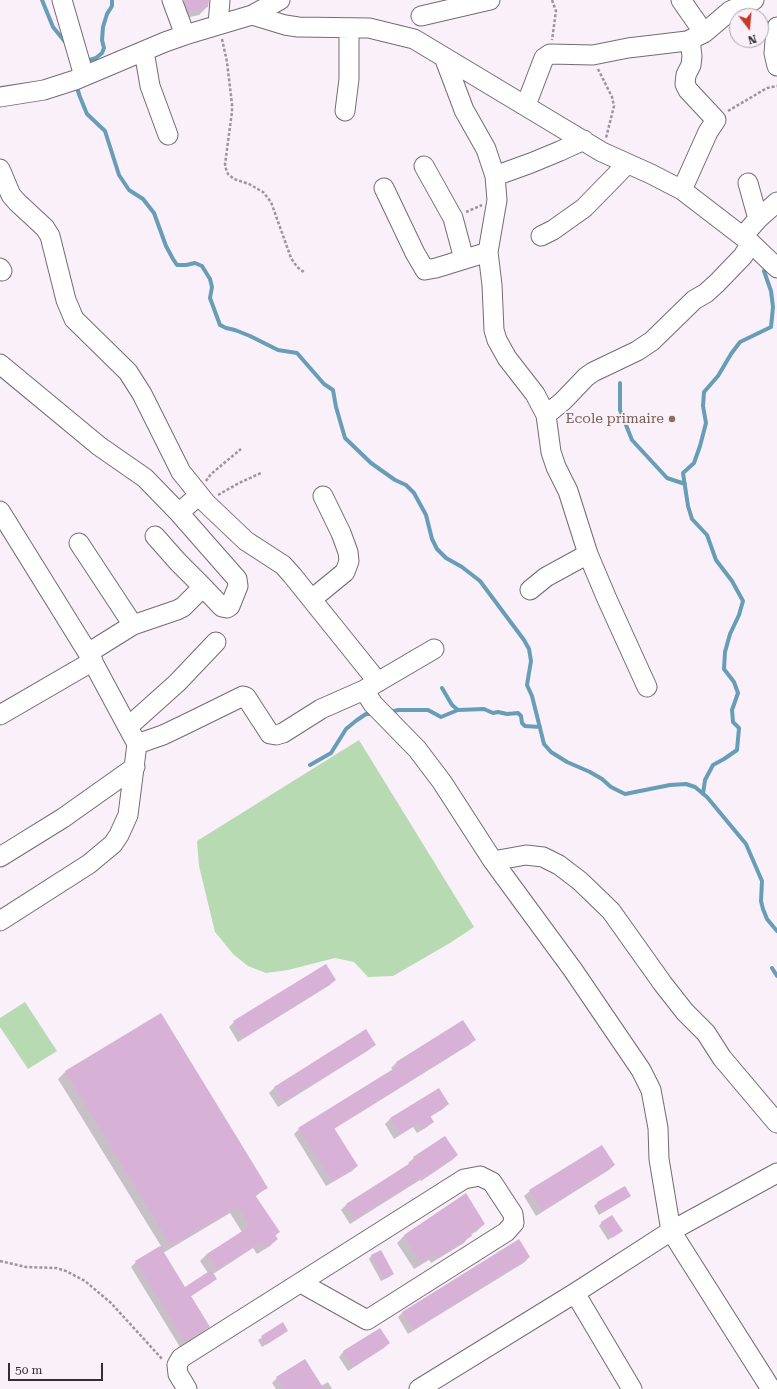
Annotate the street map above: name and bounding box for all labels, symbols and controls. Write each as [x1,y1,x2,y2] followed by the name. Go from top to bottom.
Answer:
[729,8,769,48] north arrow
[746,32,758,46] text: N
[565,411,664,427] place label: Ecole primaire
[667,414,677,424] marker: Ecole primaire
[10,1355,105,1381] scale bar
[15,1363,42,1377] text: 50 m

